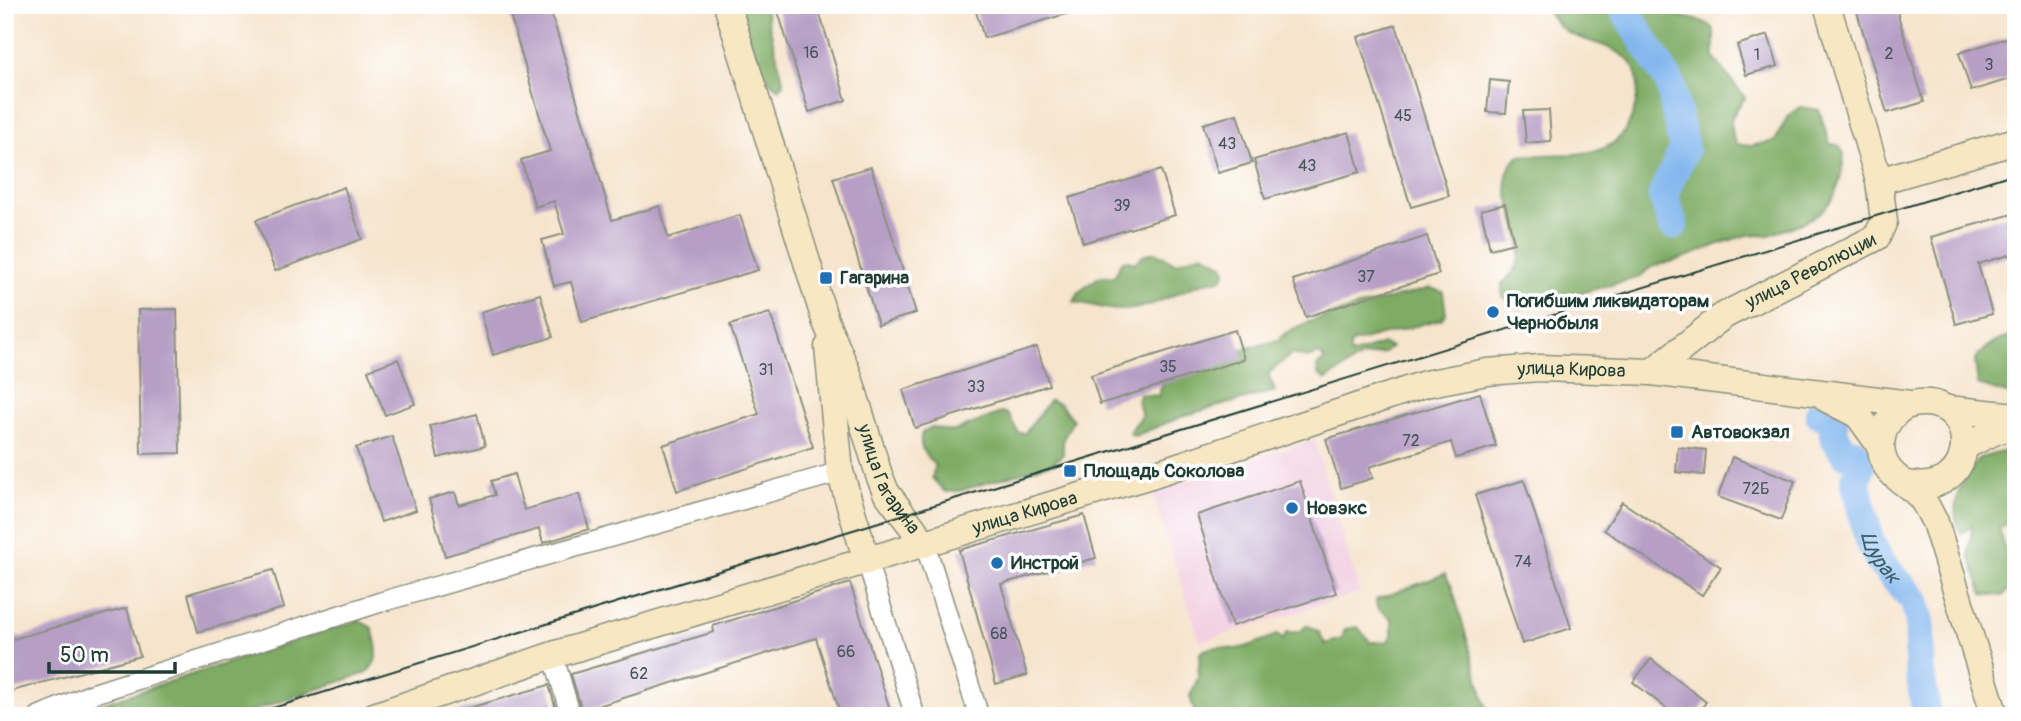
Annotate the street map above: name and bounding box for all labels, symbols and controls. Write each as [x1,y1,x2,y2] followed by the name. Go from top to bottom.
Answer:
[803,43,819,63] house number: 16
[1885,44,1894,64] house number: 2
[1754,45,1760,65] house number: 1
[1985,55,1994,75] house number: 3
[1394,106,1412,126] house number: 45
[1218,134,1236,154] house number: 43
[1298,156,1316,176] house number: 43
[1113,196,1131,216] house number: 39
[1740,227,1881,315] street label: улица Революции
[840,266,909,290] place label: Гагарина
[1357,267,1375,287] house number: 37
[818,270,834,286] marker: Гагарина
[1507,289,1709,335] place label: Погибшим ликвидаторам Чернобыля
[1485,304,1501,320] marker: Погибшим ликвидаторам Чернобыля
[1515,356,1626,383] street label: улица Кирова
[1159,357,1177,377] house number: 35
[758,360,774,380] house number: 31
[967,377,985,397] house number: 33
[852,420,925,539] street label: улица Гагарина
[1691,420,1790,444] place label: Автовокзал
[1669,424,1685,440] marker: Автовокзал
[1402,431,1420,451] house number: 72
[1084,459,1245,483] place label: Площадь Соколова
[1062,463,1078,479] marker: Площадь Соколова
[1742,479,1770,499] house number: 72Б
[969,486,1080,540] street label: улица Кирова
[1306,496,1368,520] place label: Новэкс
[1284,500,1300,516] marker: Новэкс
[1854,530,1908,591] water label: Шурак
[1011,551,1079,575] place label: Инстрой
[1514,552,1532,572] house number: 74
[989,555,1005,571] marker: Инстрой
[990,624,1008,644] house number: 68
[49,630,175,674] scale bar
[60,642,109,669] text: 50 m
[837,642,855,662] house number: 66
[630,664,648,684] house number: 62

